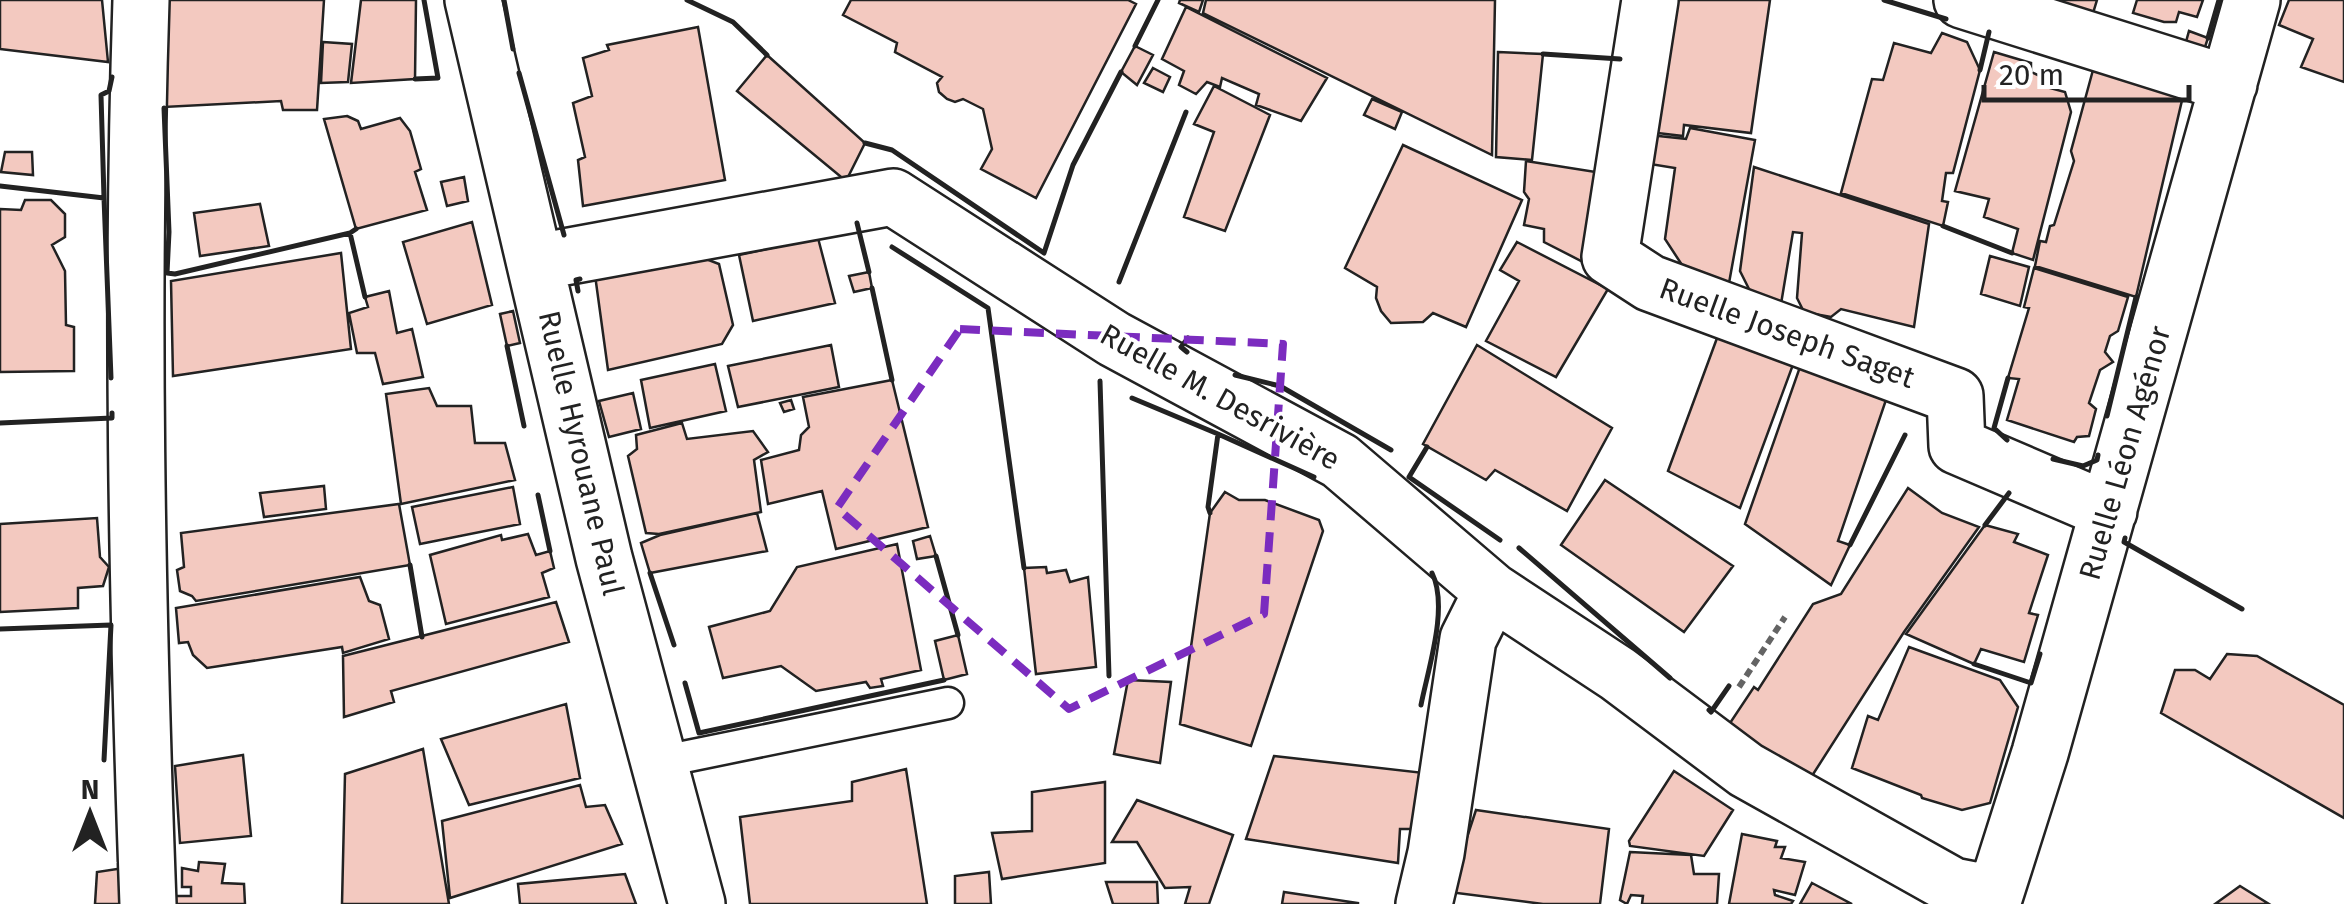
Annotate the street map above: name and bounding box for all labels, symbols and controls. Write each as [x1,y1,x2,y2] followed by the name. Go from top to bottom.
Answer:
[1984,40,2189,102] scale bar
[1999,57,2064,93] text: 20 m
[1655,270,1920,396] street label: Ruelle Joseph Saget
[531,307,631,599] street label: Ruelle Hyrouane Paul
[1094,316,1346,478] street label: Ruelle M. Desrivière
[2072,321,2179,584] street label: Ruelle Léon Agénor
[40,764,140,864] north arrow
[81,773,99,806] text: N

